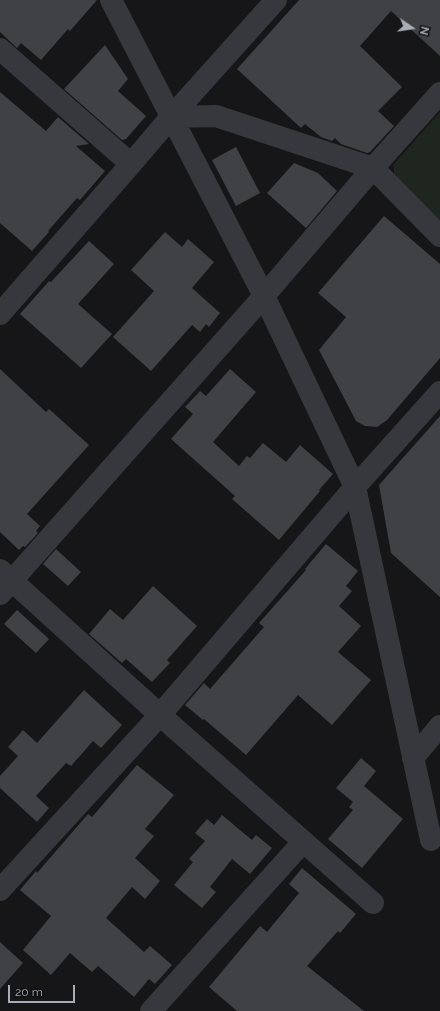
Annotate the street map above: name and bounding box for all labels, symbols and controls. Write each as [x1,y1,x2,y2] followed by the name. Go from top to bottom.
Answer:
[392,8,432,48] north arrow
[417,25,431,36] text: N
[10,977,77,1003] scale bar
[15,985,43,999] text: 20 m

